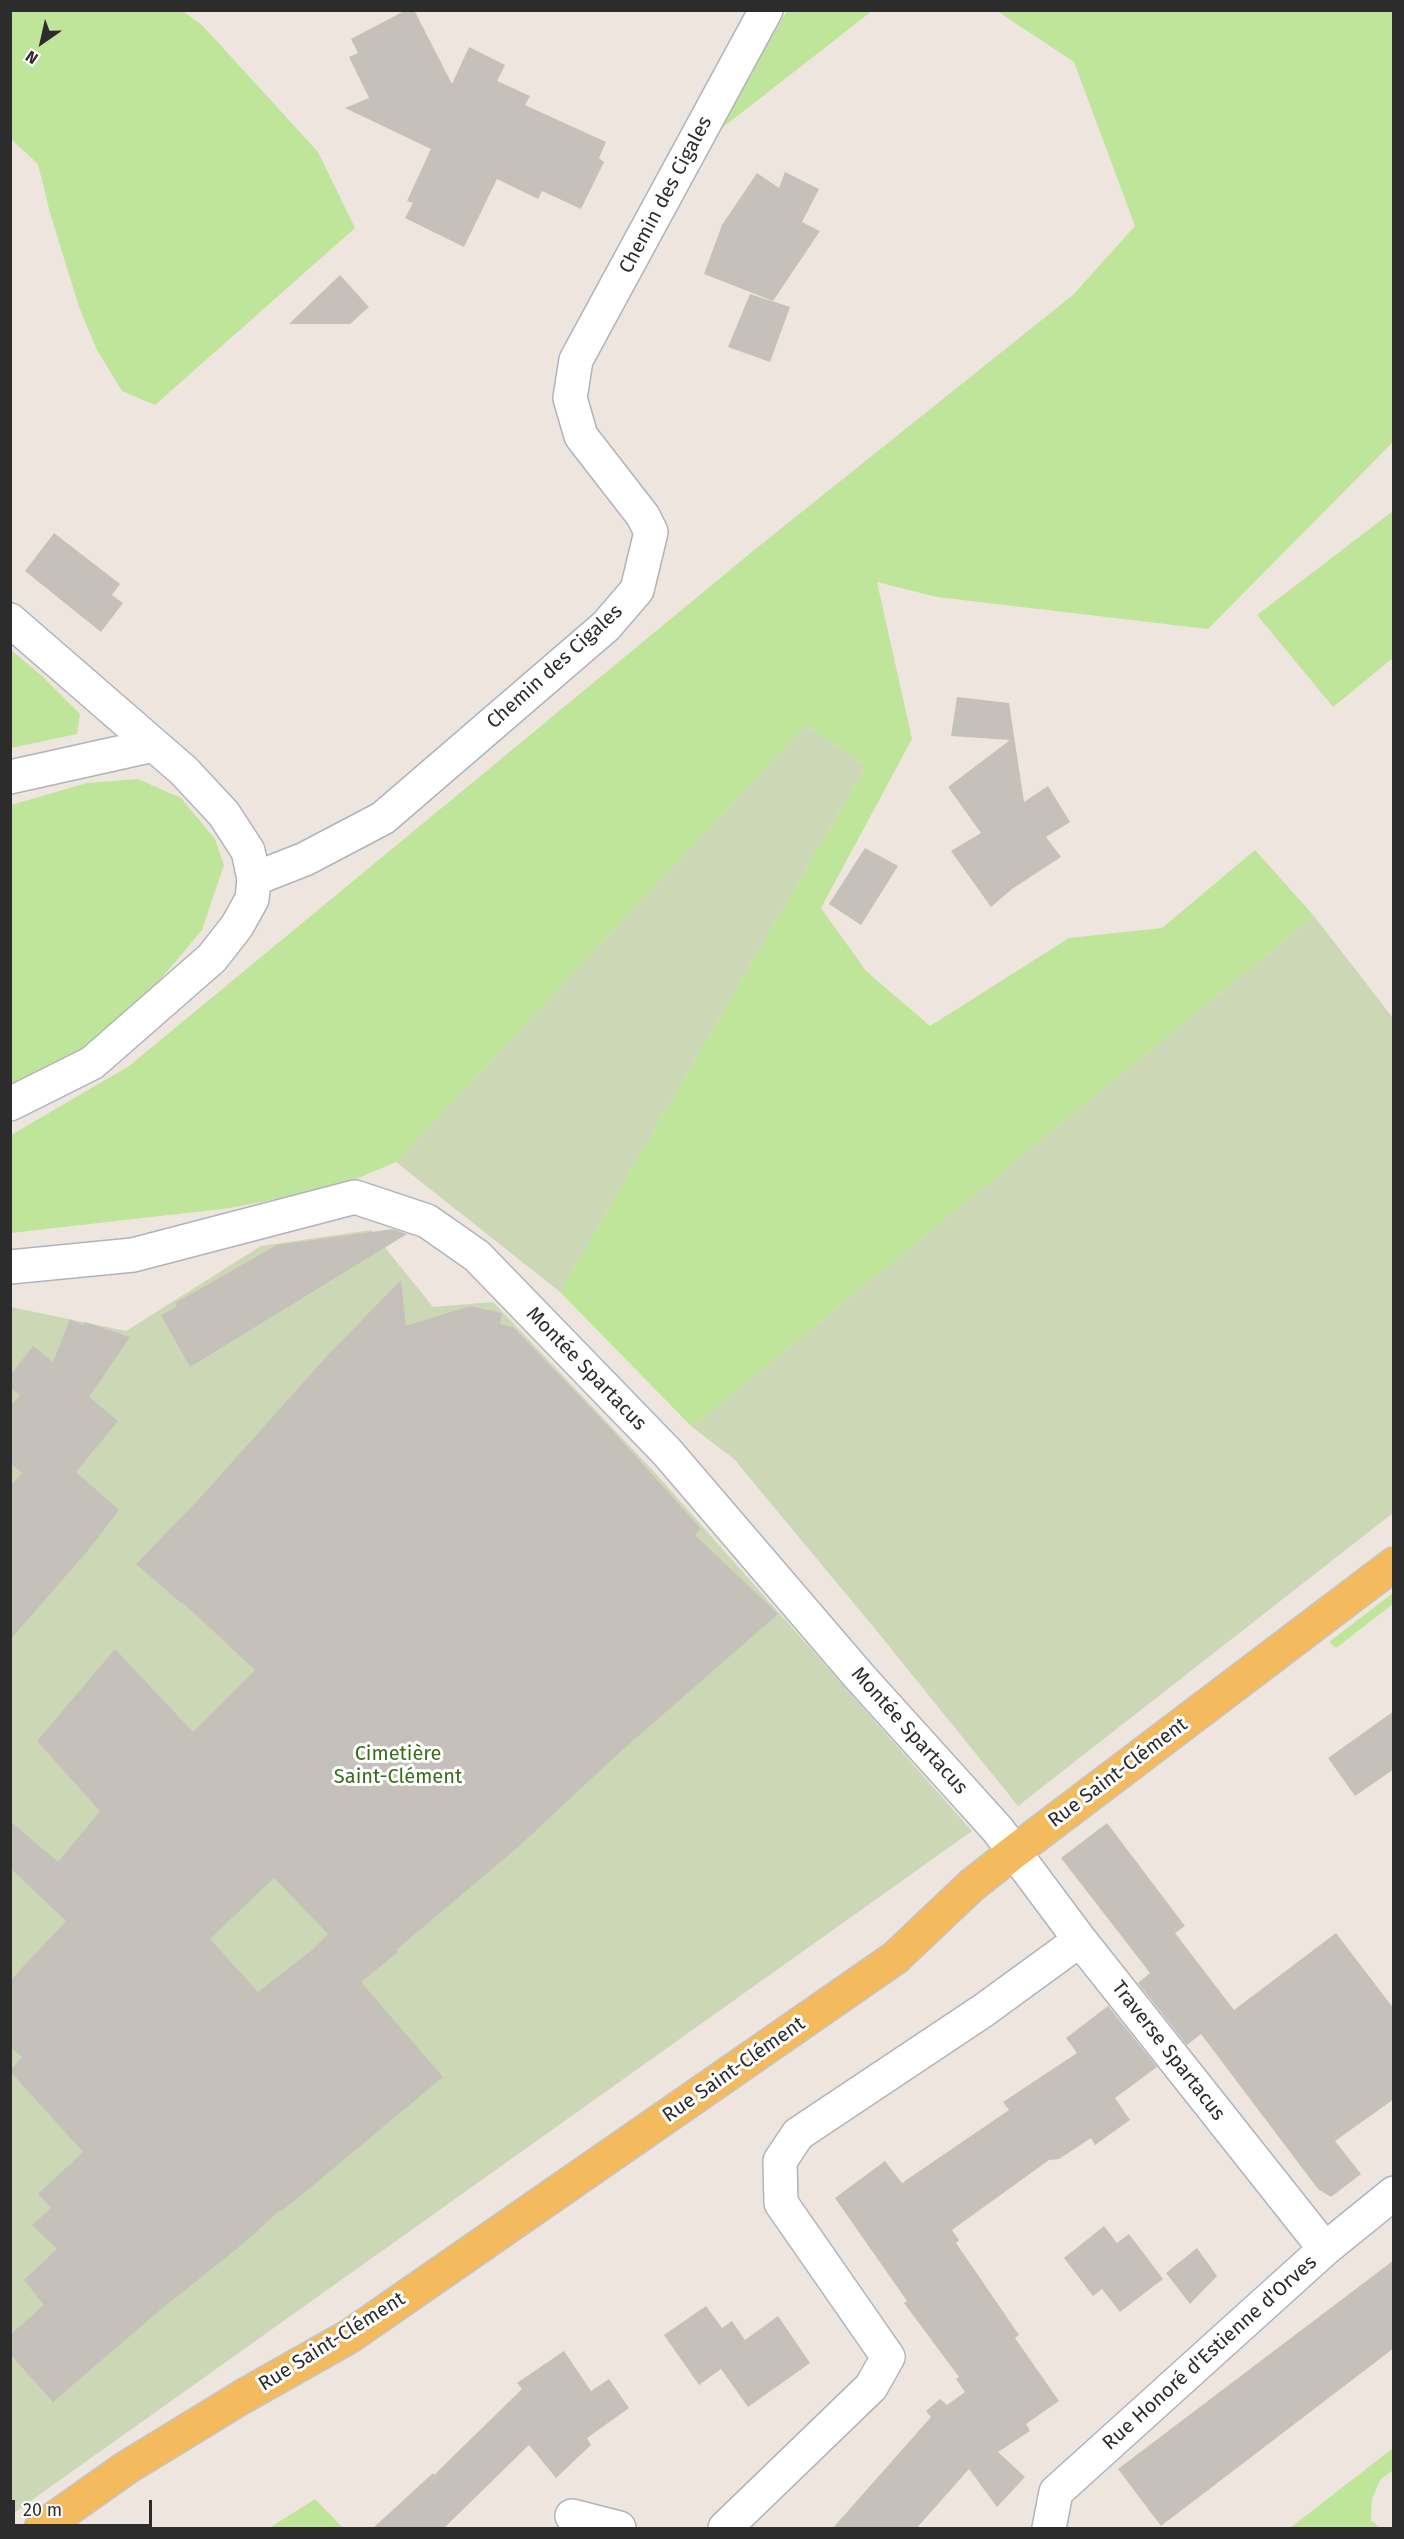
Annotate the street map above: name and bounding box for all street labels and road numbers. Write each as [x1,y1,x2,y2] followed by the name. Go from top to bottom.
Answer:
[614,112,718,278] street label: Chemin des Cigales
[482,600,628,734] street label: Chemin des Cigales
[521,1302,651,1436] street label: Montée Spartacus
[846,1663,972,1799] street label: Montée Spartacus
[1044,1713,1192,1833] street label: Rue Saint-Clément
[1106,1976,1230,2126] street label: Traverse Spartacus
[658,2012,810,2128] street label: Rue Saint-Clément
[1098,2251,1322,2455] street label: Rue Honoré d'Estienne d'Orves
[254,2287,410,2397] street label: Rue Saint-Clément

